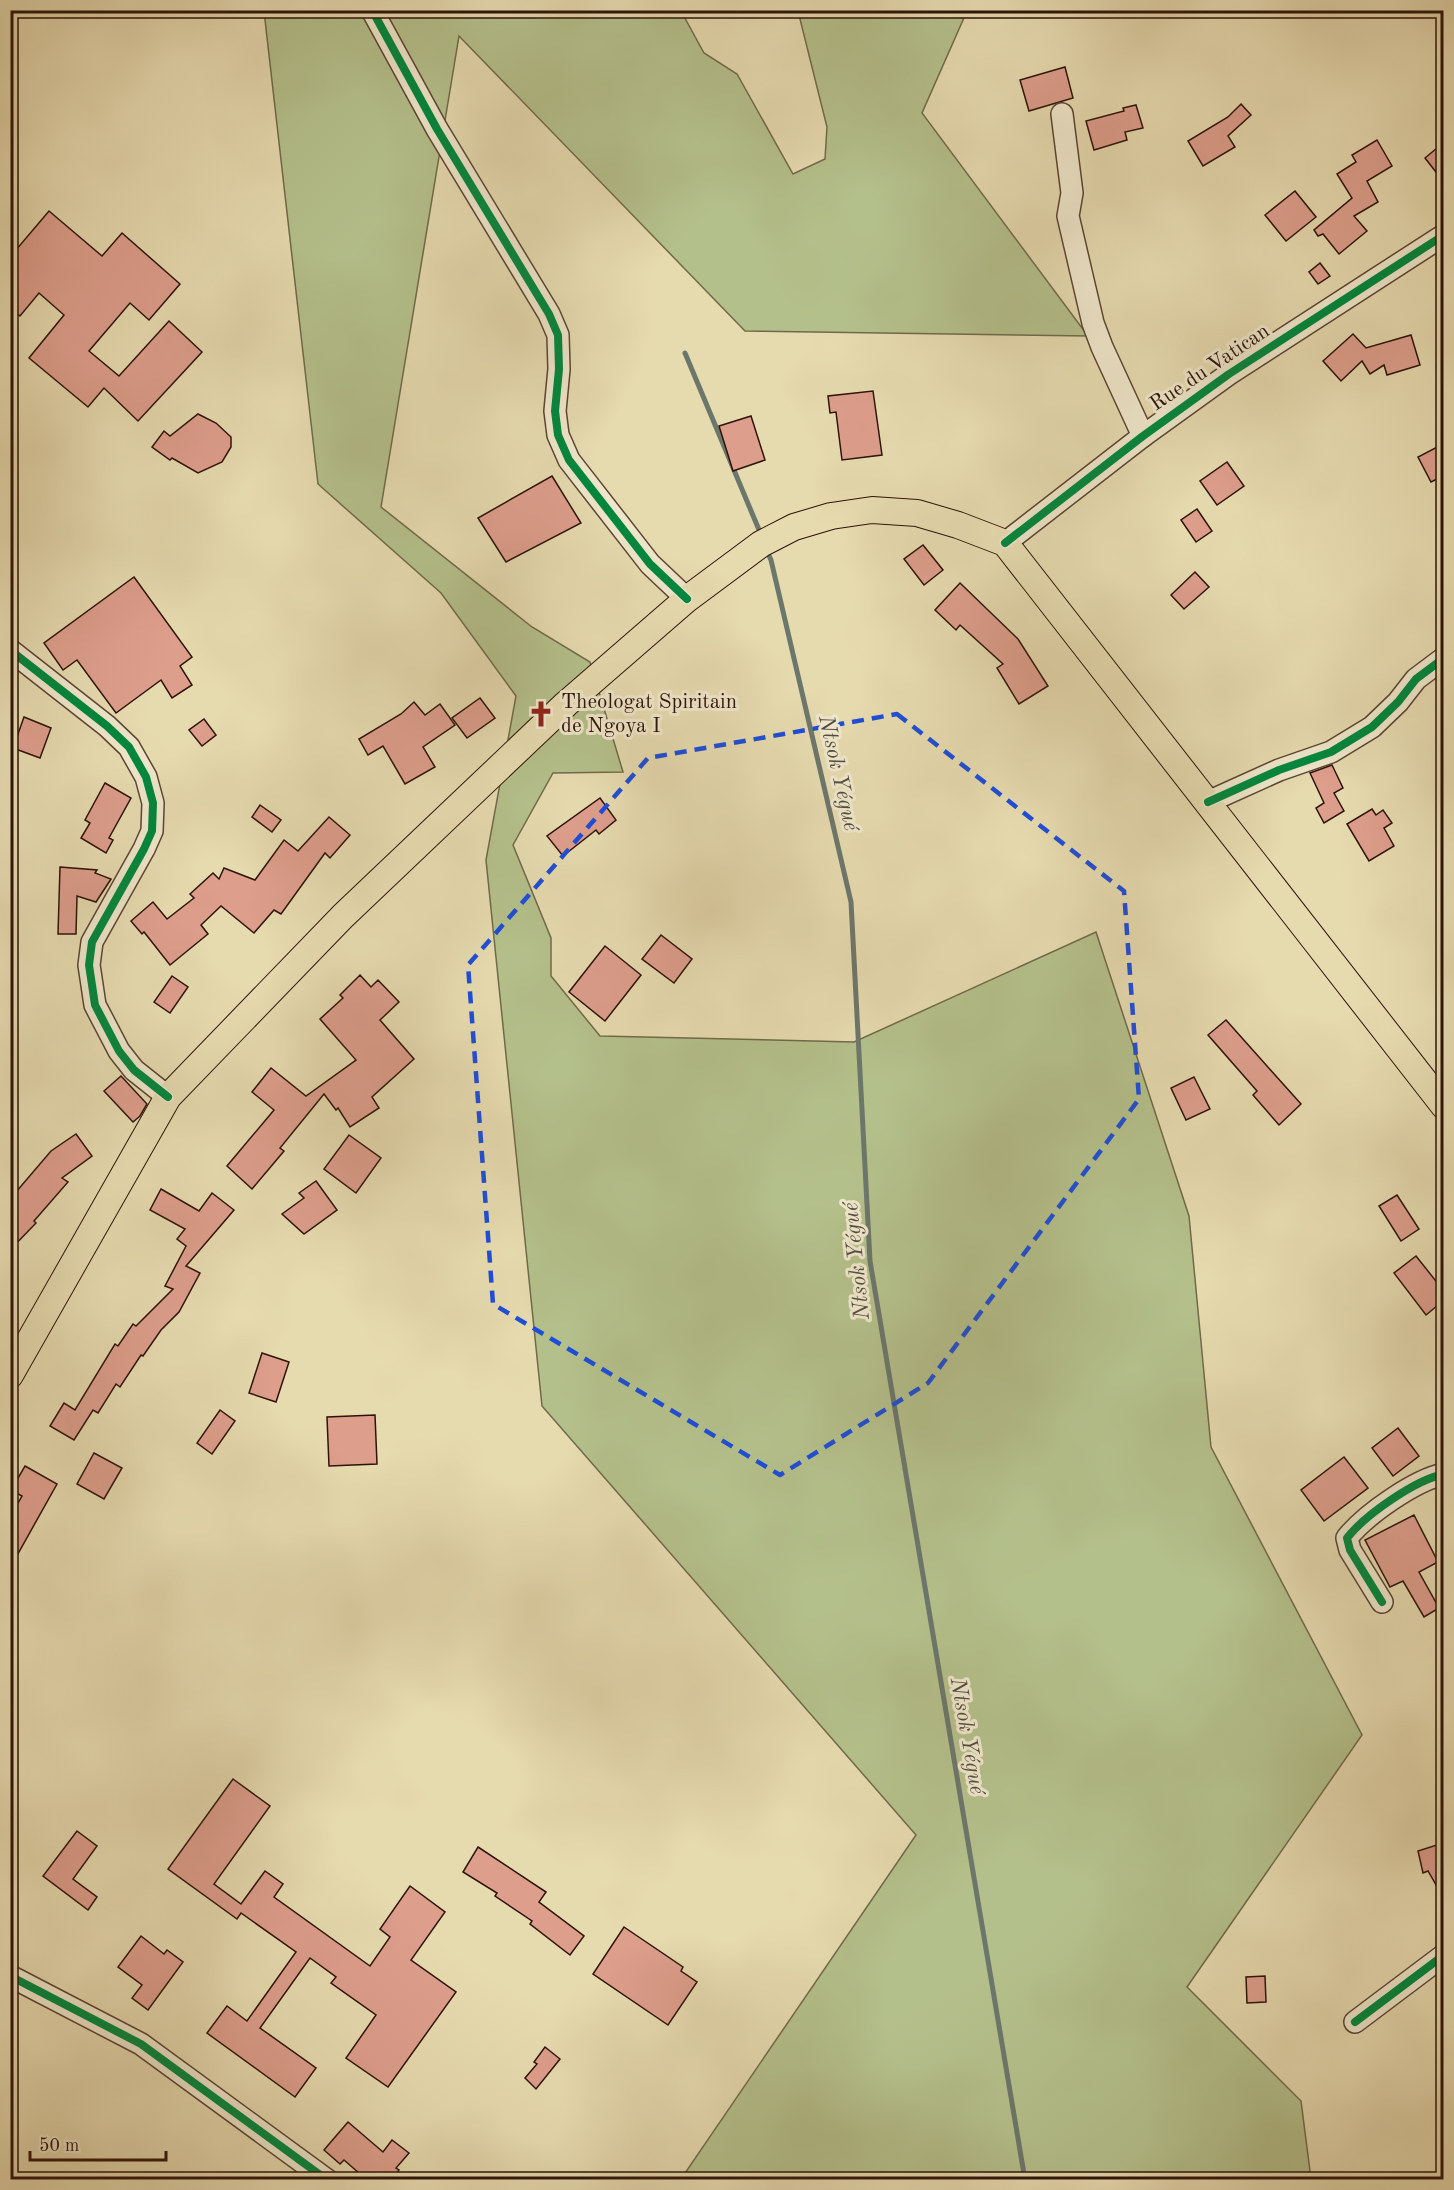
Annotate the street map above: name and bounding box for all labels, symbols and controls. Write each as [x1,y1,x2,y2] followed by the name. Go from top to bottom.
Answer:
[1147,321,1273,415] street label: Rue du Vatican
[561,692,737,737] place label: Theologat Spiritain de Ngoya I
[526,699,556,729] church icon: Theologat Spiritain de Ngoya I
[814,712,862,835] water label: Ntsok Yégué
[840,1199,874,1322] water label: Ntsok Yégué
[946,1675,988,1798] water label: Ntsok Yégué
[30,2124,166,2162] scale bar
[39,2137,79,2155] text: 50 m

